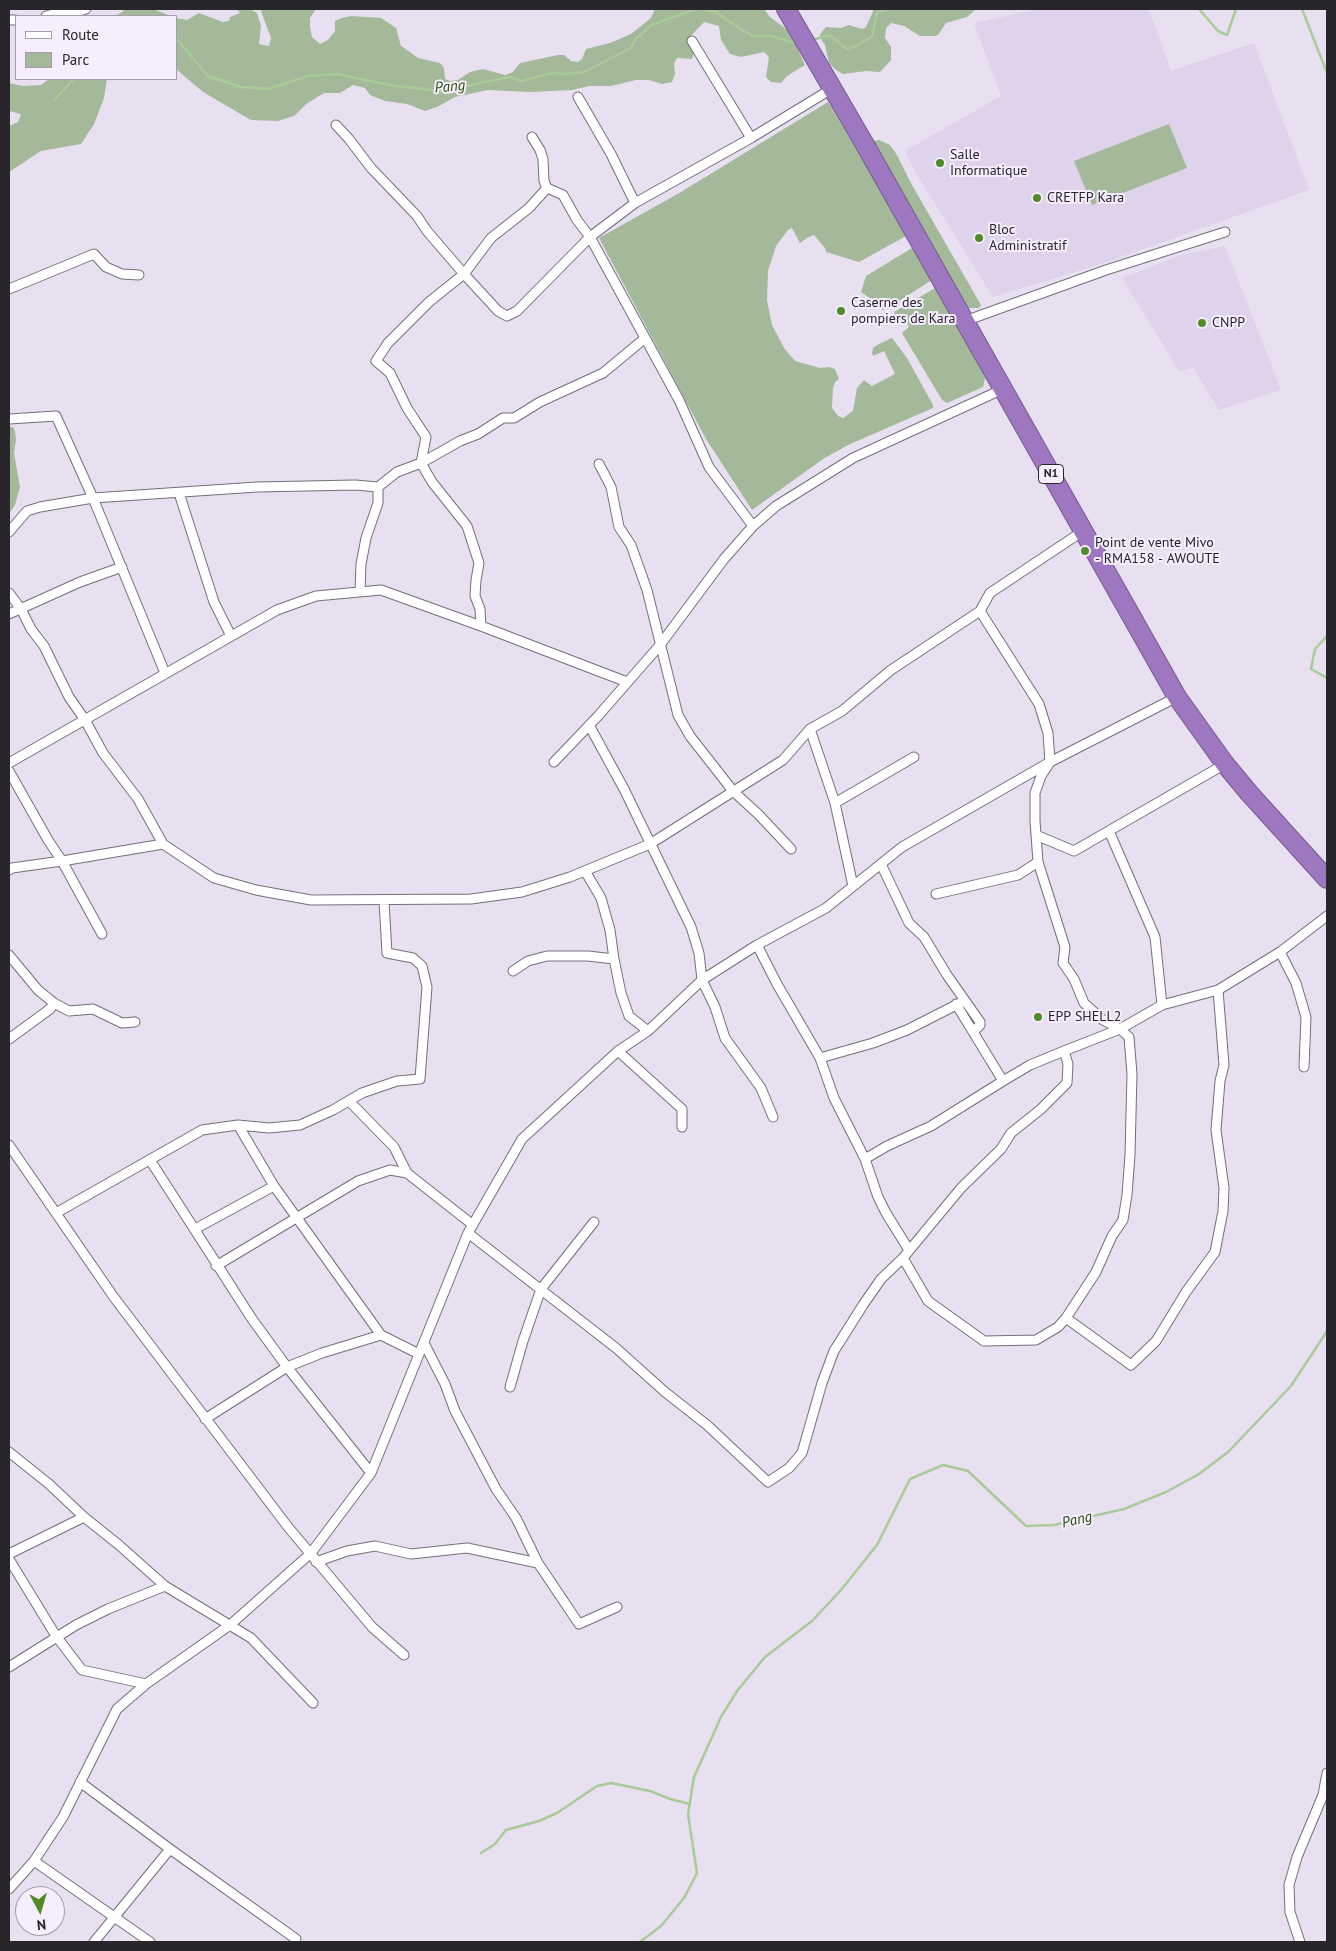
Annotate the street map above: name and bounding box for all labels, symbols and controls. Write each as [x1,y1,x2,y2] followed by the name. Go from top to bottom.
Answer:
[15,15,178,80] legend
[62,25,99,44] text: Route
[62,50,89,69] text: Parc
[434,77,466,97] water label: Pang
[950,147,1027,180] place label: Salle Informatique
[934,157,946,169] marker: Salle Informatique
[1047,190,1124,206] place label: CRETFP Kara
[1031,192,1043,204] marker: CRETFP Kara
[989,222,1067,254] place label: Bloc Administratif
[973,232,985,244] marker: Bloc Administratif
[851,295,955,328] place label: Caserne des pompiers de Kara
[835,305,847,317] marker: Caserne des pompiers de Kara
[1212,315,1245,331] place label: CNPP
[1196,317,1208,329] marker: CNPP
[1038,464,1064,484] road number: N1
[1095,535,1220,568] place label: Point de vente Mivo - RMA158 - AWOUTE
[1079,545,1091,557] marker: Point de vente Mivo - RMA158 - AWOUTE
[1048,1009,1121,1025] place label: EPP SHELL2
[1032,1011,1044,1023] marker: EPP SHELL2
[1060,1508,1094,1532] water label: Pang
[15,1886,65,1936] north arrow
[36,1915,47,1934] text: N

